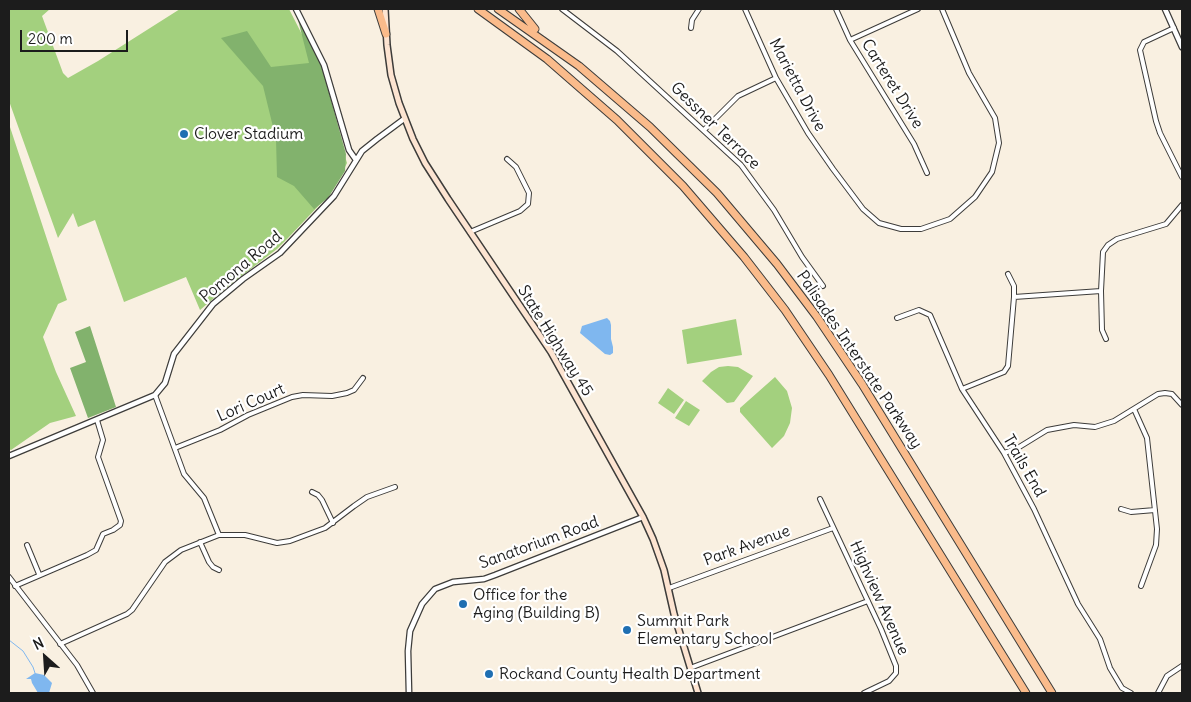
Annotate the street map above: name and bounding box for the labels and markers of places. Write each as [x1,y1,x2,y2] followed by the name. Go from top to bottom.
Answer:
[194,124,303,144] place label: Clover Stadium
[178,128,190,140] marker: Clover Stadium
[473,585,600,623] place label: Office for the Aging (Building B)
[457,598,469,610] marker: Office for the Aging (Building B)
[637,611,772,649] place label: Summit Park Elementary School
[621,624,633,636] marker: Summit Park Elementary School
[499,664,760,684] place label: Rockand County Health Department
[483,668,495,680] marker: Rockand County Health Department

